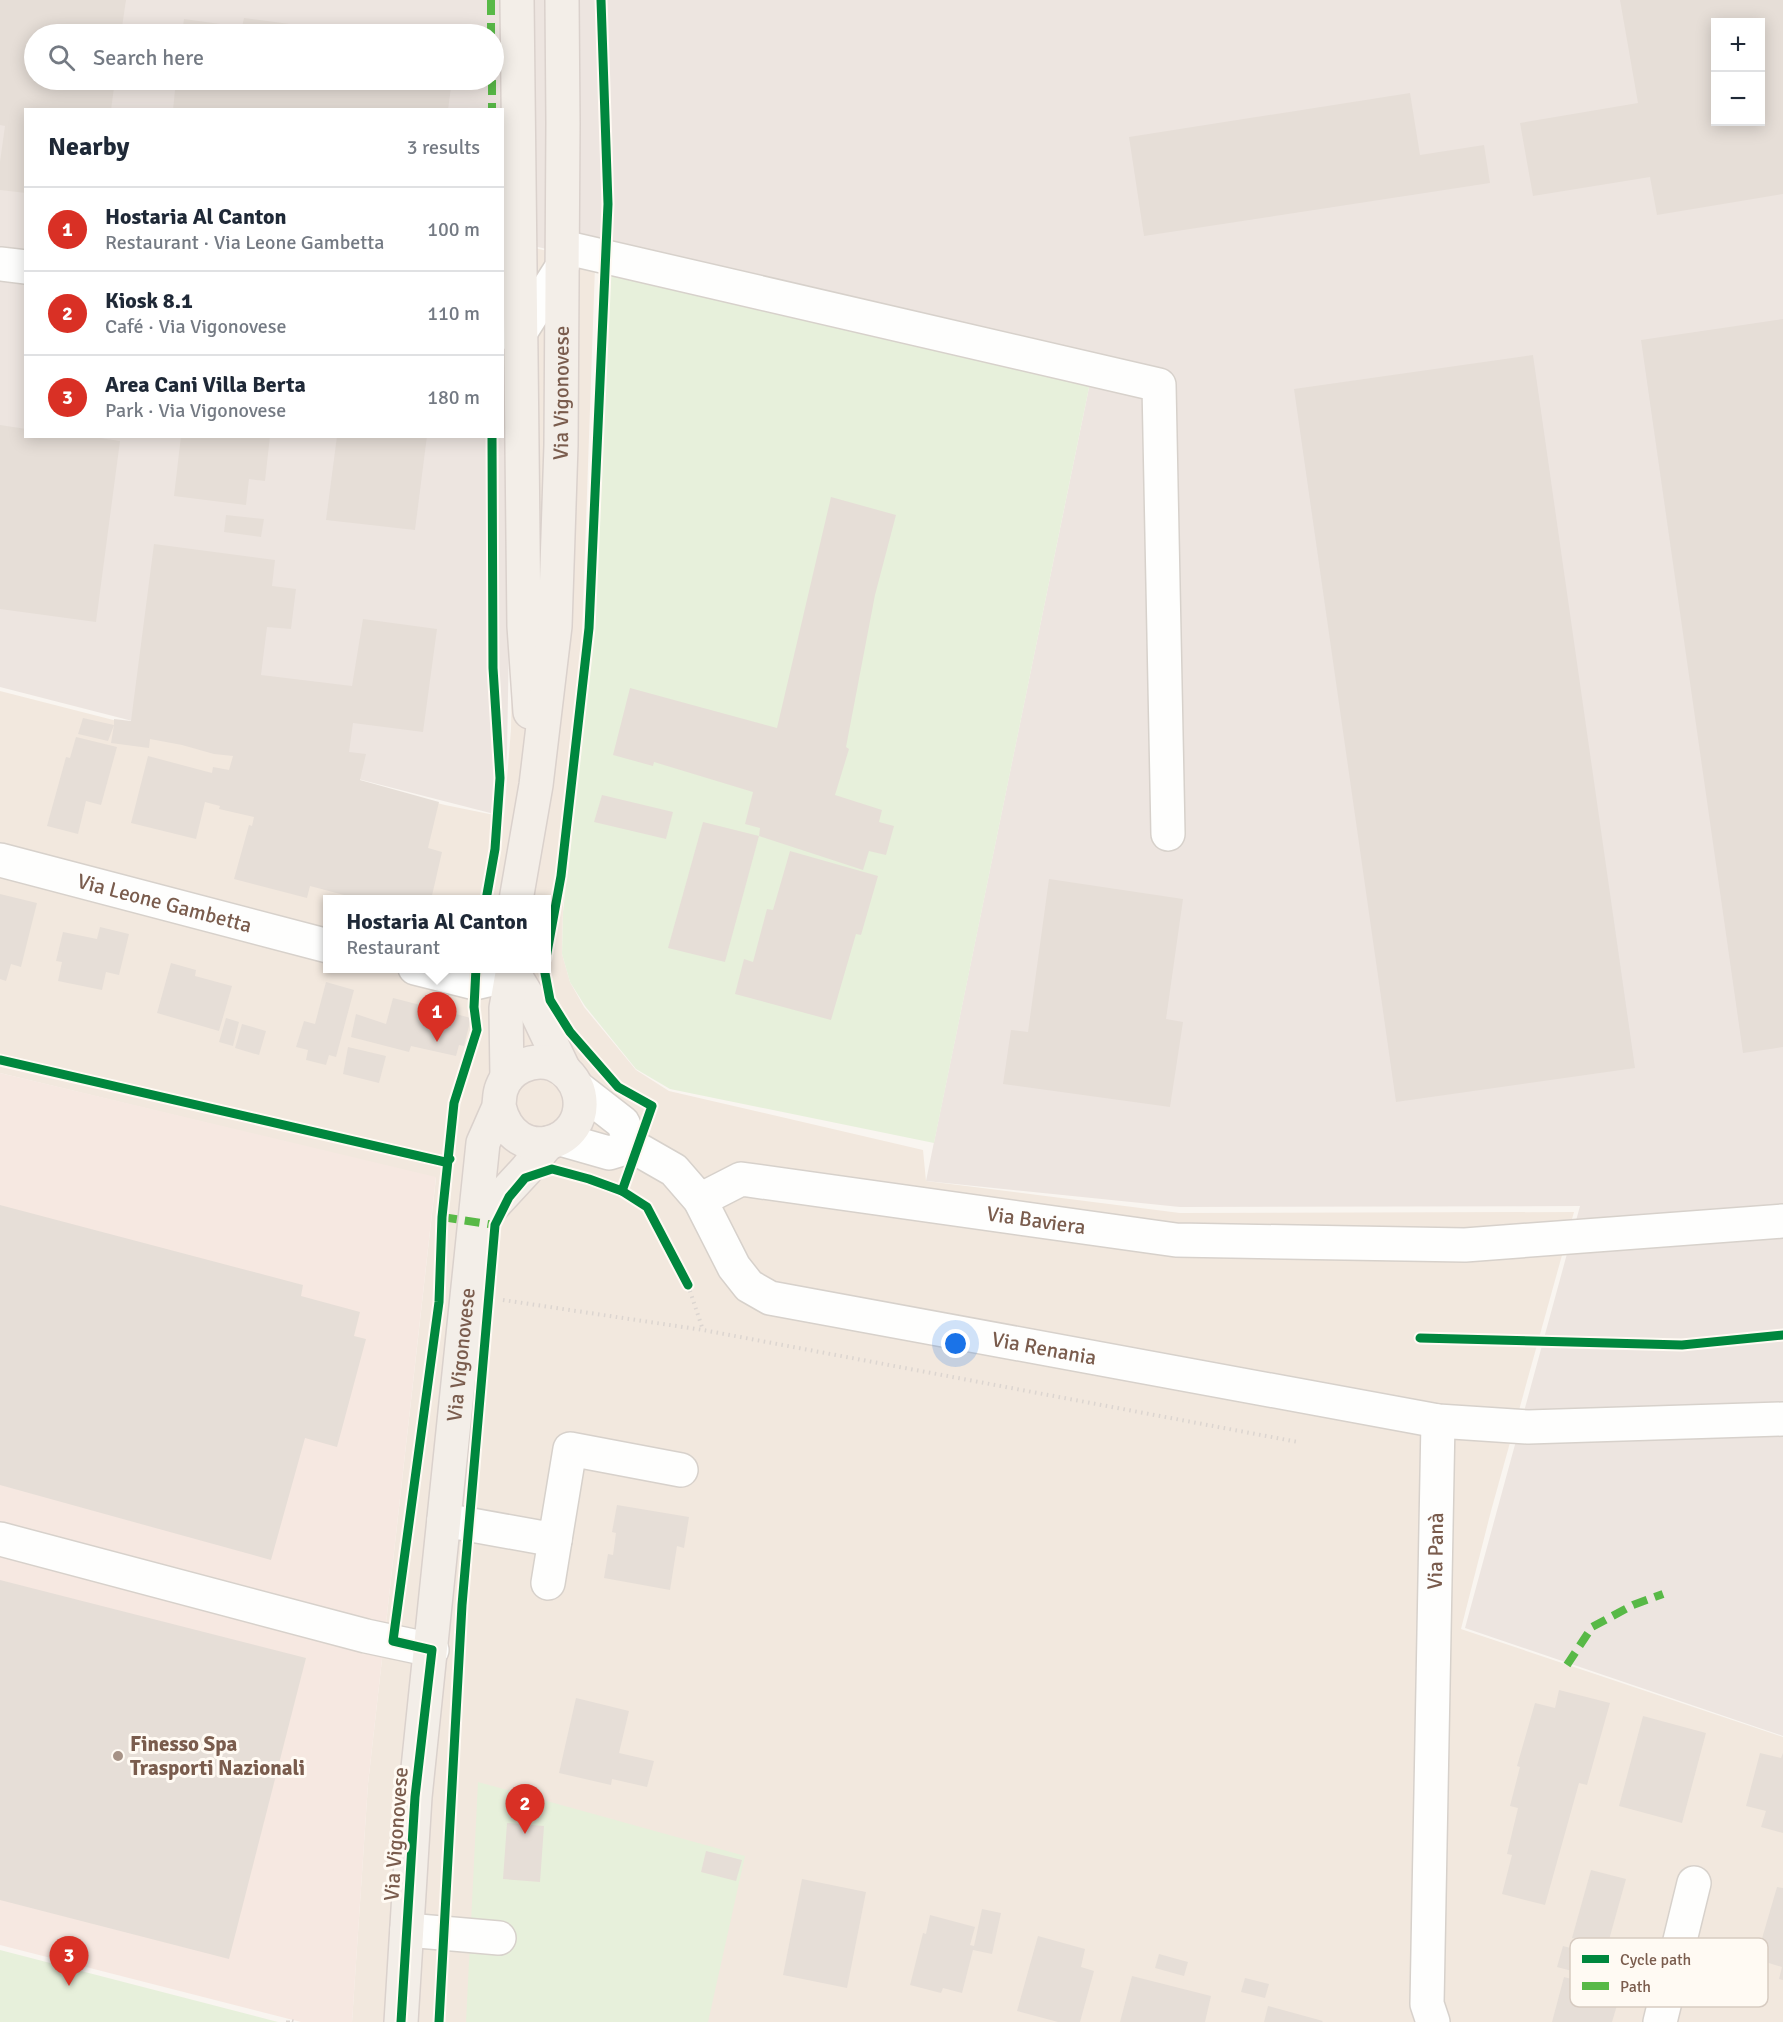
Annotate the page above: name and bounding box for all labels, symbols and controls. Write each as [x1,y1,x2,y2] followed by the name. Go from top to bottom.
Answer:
[1711,18,1765,126] map controls
[1711,18,1765,72] button: +
[24,24,504,90] search box
[45,41,78,74] icon: search
[93,44,204,71] text: Search here
[1711,72,1765,126] button: −
[48,131,129,163] text: Nearby
[407,135,480,160] text: 3 results
[105,203,287,230] text: Hostaria Al Canton
[62,217,73,242] text: 1
[427,217,480,242] text: 100 m
[105,230,385,255] text: Restaurant · Via Leone Gambetta
[105,287,193,314] text: Kiosk 8.1
[62,301,73,326] text: 2
[427,301,480,326] text: 110 m
[105,314,287,339] text: Café · Via Vigonovese
[548,326,575,461] street label: Via Vigonovese
[105,371,306,398] text: Area Cani Villa Berta
[62,385,73,410] text: 3
[427,385,480,410] text: 180 m
[105,398,286,423] text: Park · Via Vigonovese
[74,868,255,938] street label: Via Leone Gambetta
[323,895,551,973] popup
[346,908,528,935] text: Hostaria Al Canton
[346,935,440,960] text: Restaurant
[418,992,456,1042] pin: 1
[985,1201,1087,1240] street label: Via Baviera
[441,1287,481,1423] street label: Via Vigonovese
[990,1326,1099,1371] street label: Via Renania
[941,1329,970,1358] your location
[1422,1512,1449,1590] street label: Via Panà
[130,1731,305,1781] place label: Finesso Spa Trasporti Nazionali
[111,1749,125,1763] marker: Finesso Spa Trasporti Nazionali
[378,1766,414,1902] street label: Via Vigonovese
[506,1784,544,1834] pin: 2
[50,1936,88,1986] pin: 3
[1570,1938,1768,2007] legend
[1620,1950,1691,1970] text: Cycle path
[1620,1977,1651,1997] text: Path

